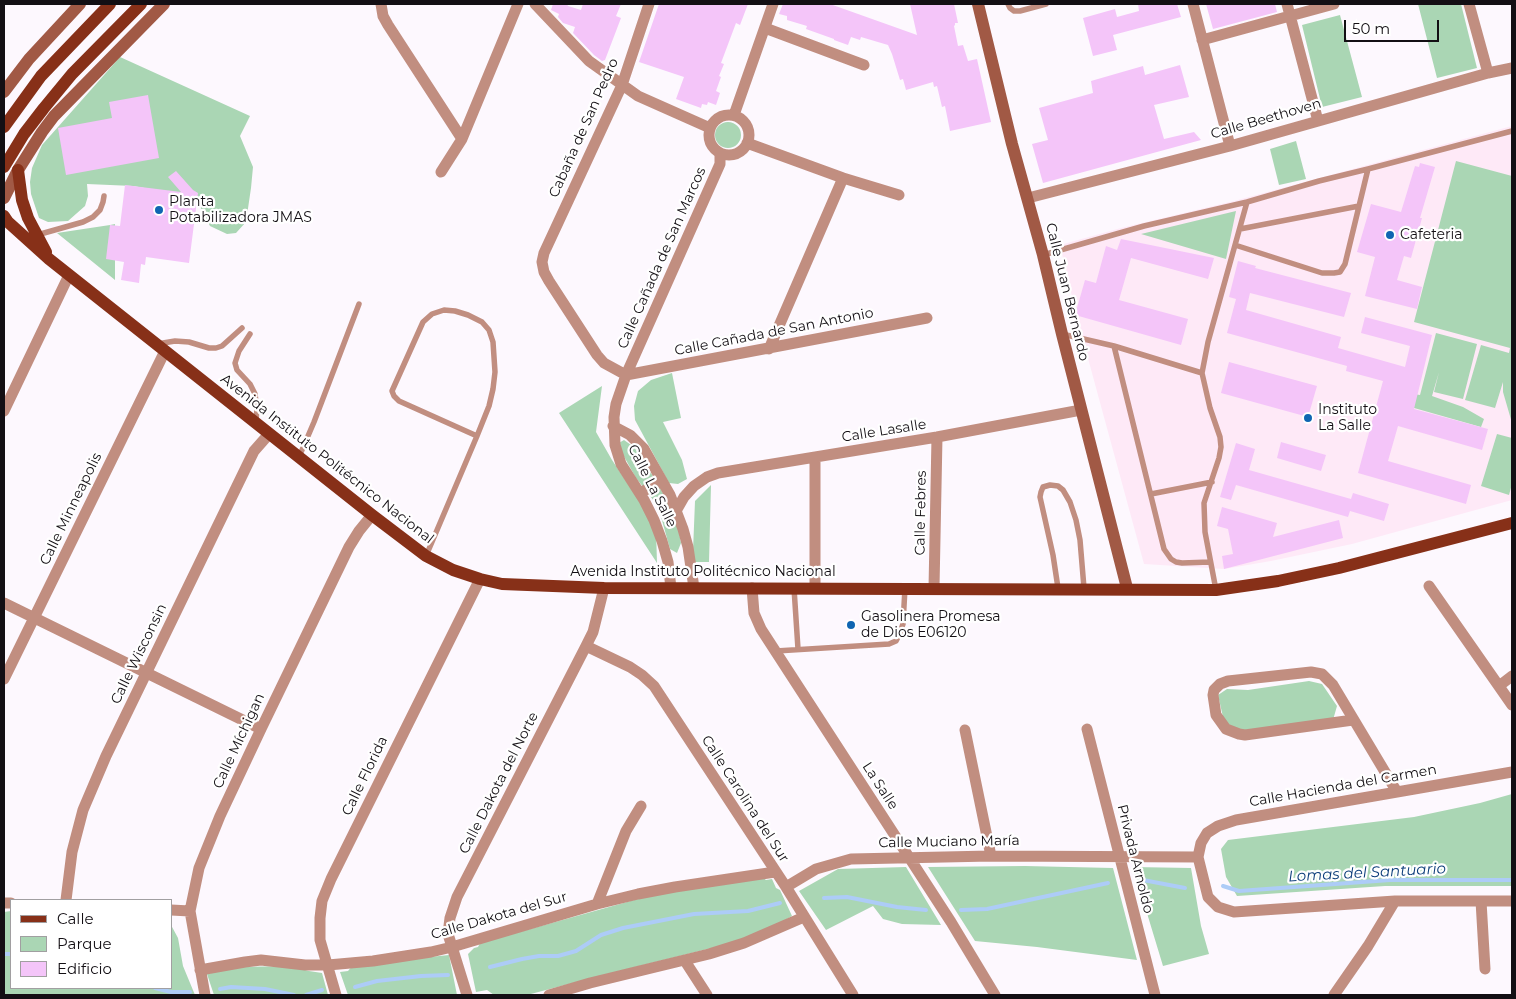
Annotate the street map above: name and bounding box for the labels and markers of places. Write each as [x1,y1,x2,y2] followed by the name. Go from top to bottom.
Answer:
[169,194,312,226] place label: Planta Potabilizadora JMAS
[153,204,165,216] marker: Planta Potabilizadora JMAS
[1400,227,1463,243] place label: Cafeteria
[1384,229,1396,241] marker: Cafeteria
[1318,402,1377,434] place label: Instituto La Salle
[1302,412,1314,424] marker: Instituto La Salle
[861,609,1000,642] place label: Gasolinera Promesa de Dios E06120
[845,619,857,631] marker: Gasolinera Promesa de Dios E06120

